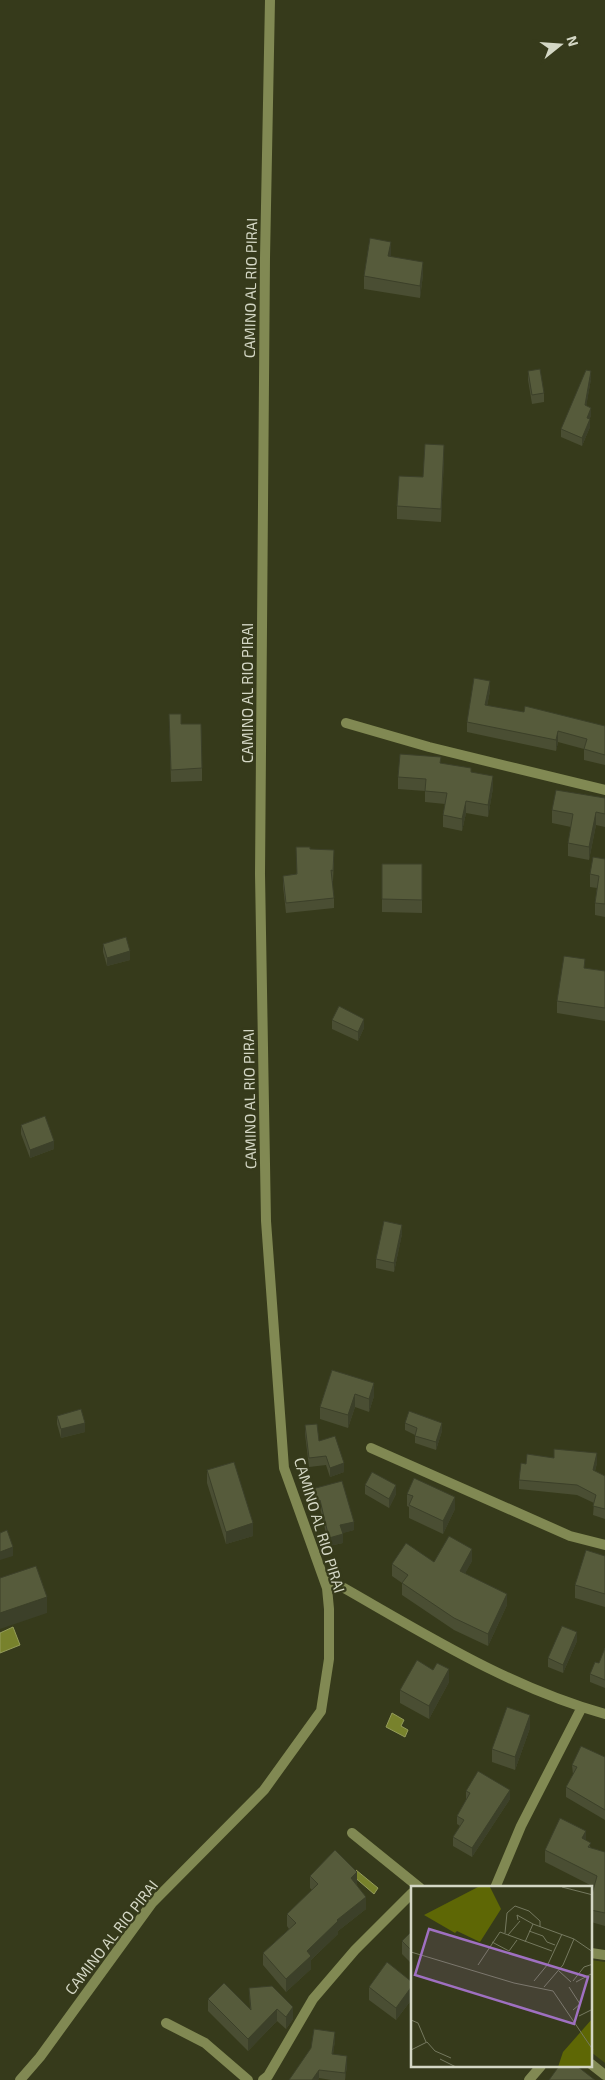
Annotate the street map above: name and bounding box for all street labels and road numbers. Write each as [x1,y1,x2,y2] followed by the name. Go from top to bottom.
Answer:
[240,218,260,358] street label: CAMINO AL RIO PIRAI
[238,623,256,763] street label: CAMINO AL RIO PIRAI
[239,1029,259,1169] street label: CAMINO AL RIO PIRAI
[291,1455,349,1595] street label: CAMINO AL RIO PIRAI
[61,1876,161,1998] street label: CAMINO AL RIO PIRAI

